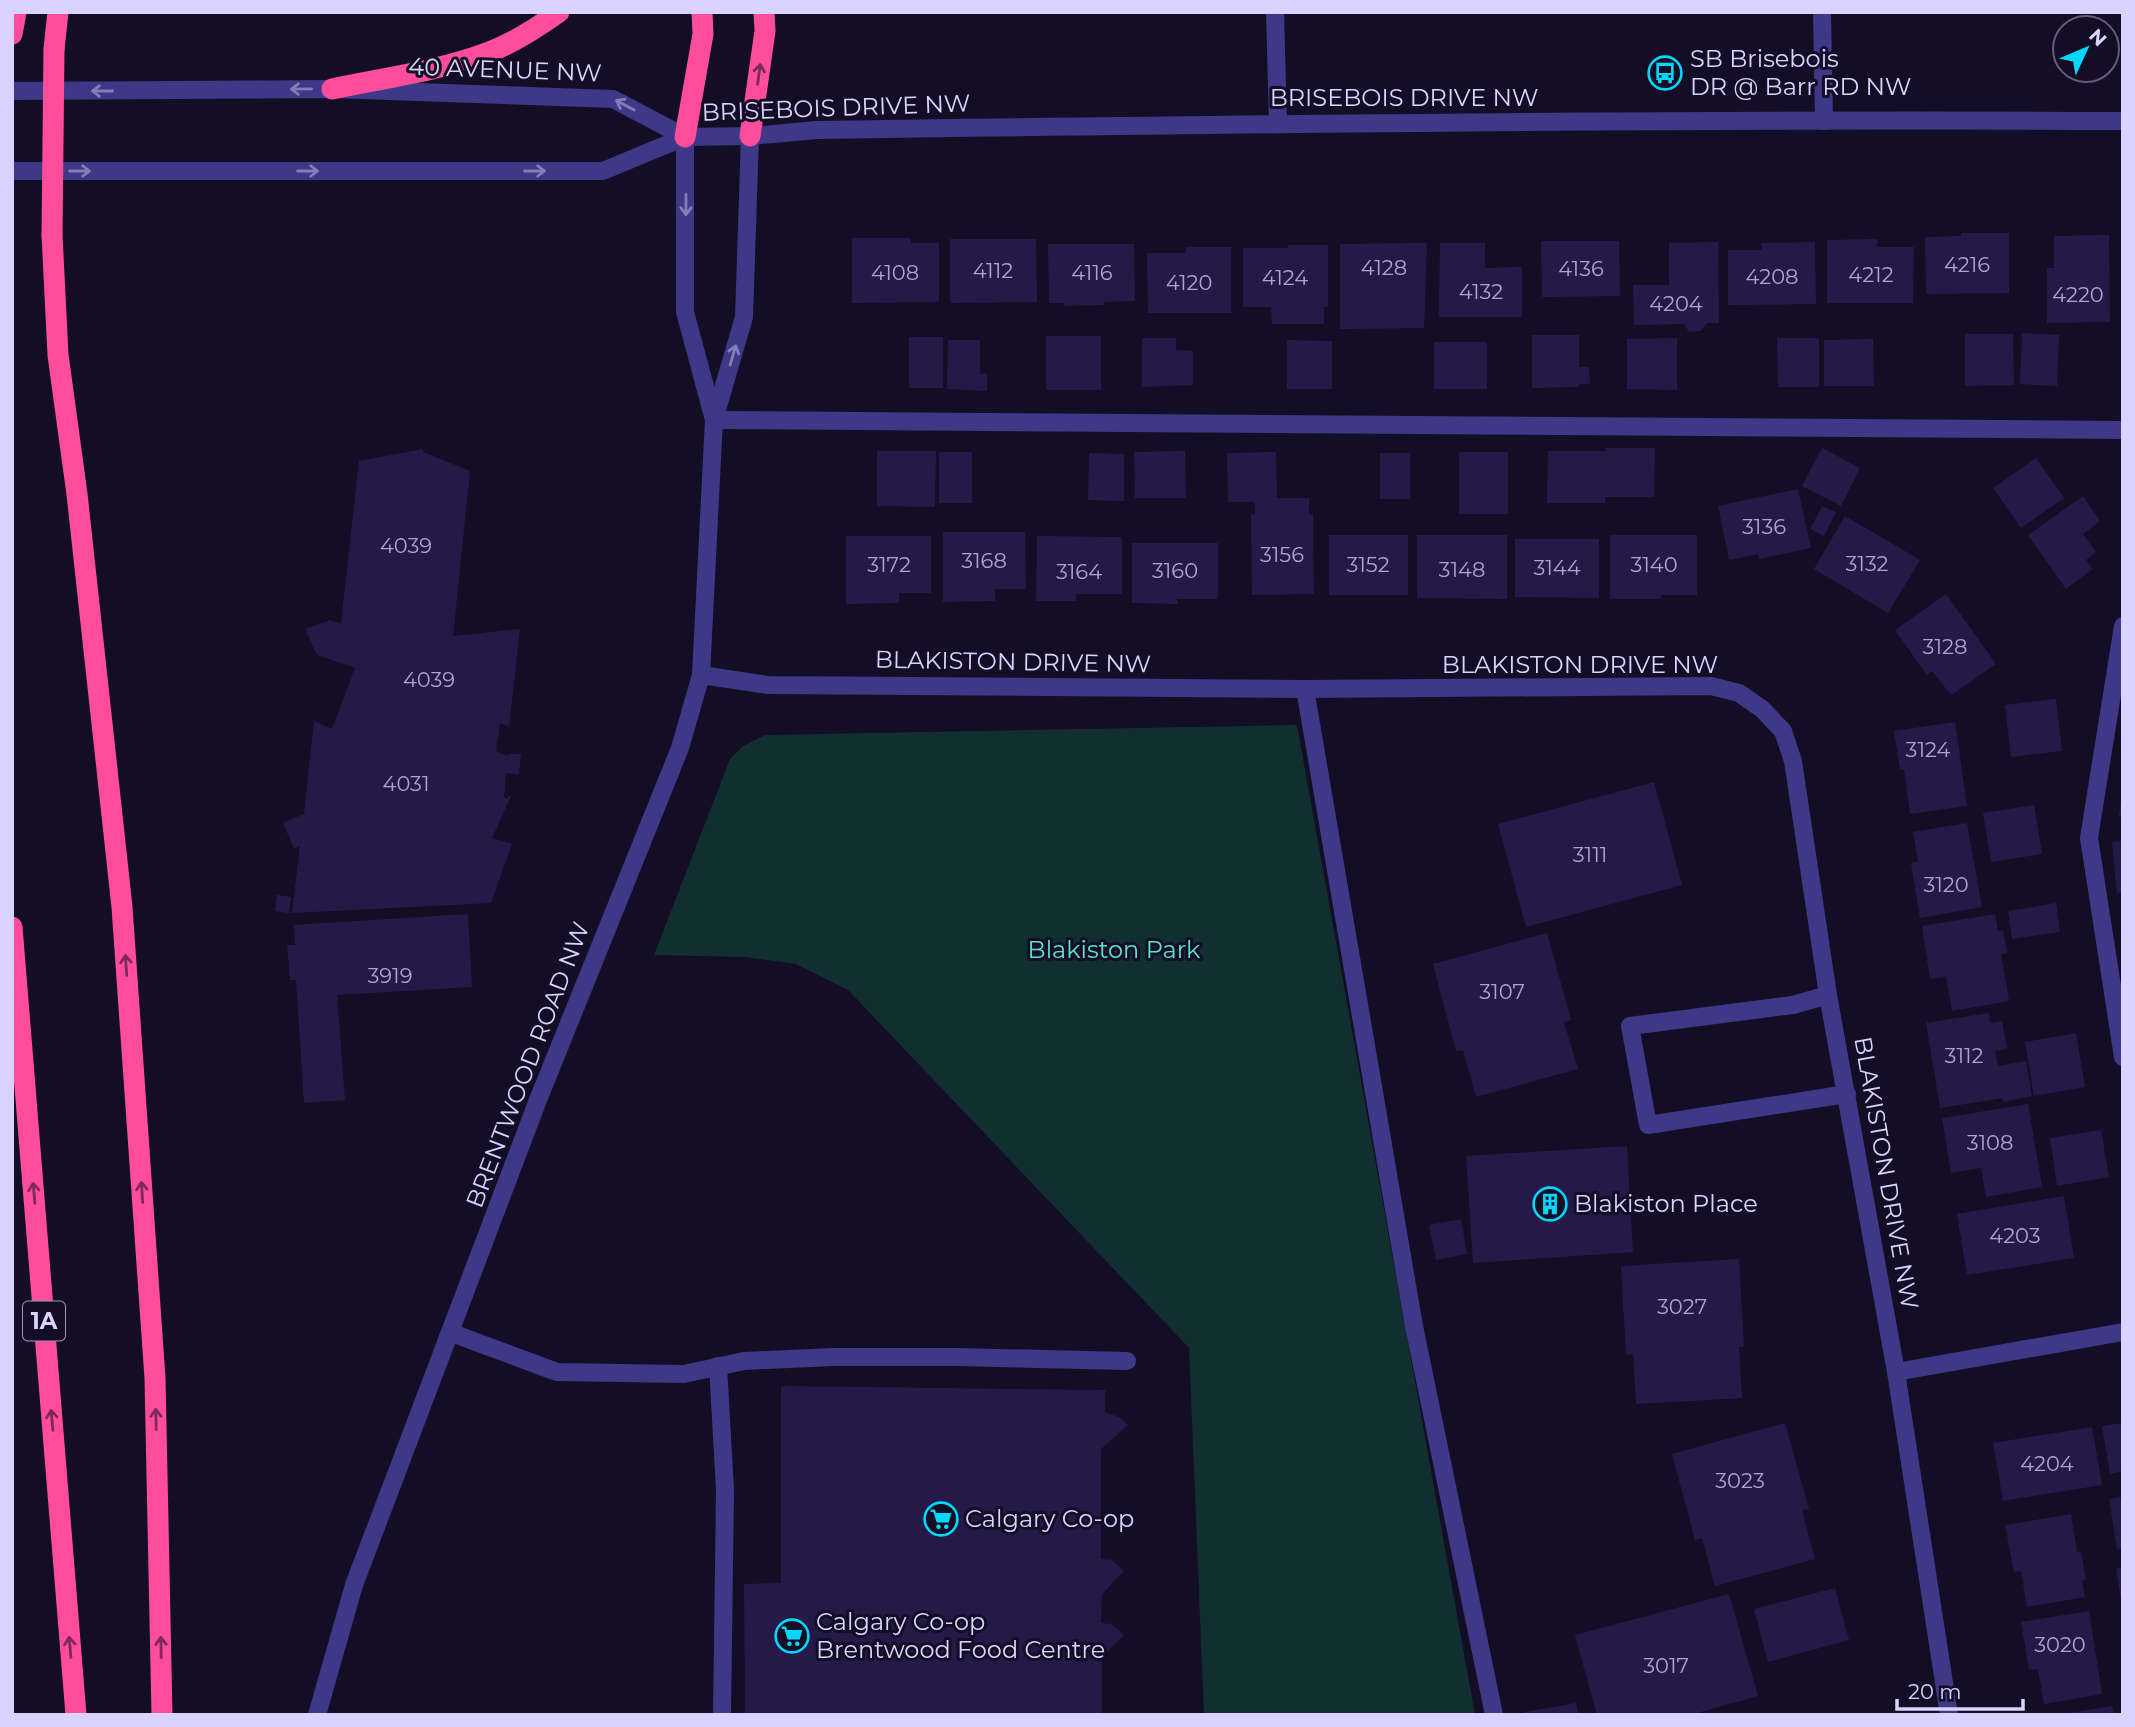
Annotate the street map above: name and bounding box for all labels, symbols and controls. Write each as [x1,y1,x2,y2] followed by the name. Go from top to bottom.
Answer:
[2051,14,2121,84] north arrow
[2084,24,2111,51] text: N
[1690,44,1911,101] place label: SB Brisebois DR @ Barr RD NW
[408,52,602,87] street label: 40 AVENUE NW
[1646,54,1684,92] bus stop icon: SB Brisebois DR @ Barr RD NW
[753,63,766,86] one-way arrow
[290,83,313,96] one-way arrow
[1270,83,1538,112] street label: BRISEBOIS DRIVE NW
[90,84,113,98] one-way arrow
[701,88,971,127] street label: BRISEBOIS DRIVE NW
[615,98,636,111] one-way arrow
[69,164,92,178] one-way arrow
[296,164,319,178] one-way arrow
[524,164,547,178] one-way arrow
[679,194,693,217] one-way arrow
[1944,252,1990,277] house number: 4216
[1361,255,1407,280] house number: 4128
[1558,256,1604,281] house number: 4136
[973,258,1013,283] house number: 4112
[871,260,919,285] house number: 4108
[1071,260,1113,285] house number: 4116
[1848,262,1894,287] house number: 4212
[1745,264,1799,289] house number: 4208
[1262,265,1308,290] house number: 4124
[1166,270,1212,295] house number: 4120
[1459,279,1503,304] house number: 4132
[2052,282,2104,307] house number: 4220
[1649,291,1703,316] house number: 4204
[727,344,740,366] one-way arrow
[1742,514,1786,539] house number: 3136
[380,533,432,558] house number: 4039
[1260,542,1304,567] house number: 3156
[961,548,1007,573] house number: 3168
[1845,551,1889,576] house number: 3132
[867,552,911,577] house number: 3172
[1346,552,1390,577] house number: 3152
[1630,552,1678,577] house number: 3140
[1533,555,1581,580] house number: 3144
[1439,557,1485,582] house number: 3148
[1152,558,1198,583] house number: 3160
[1056,559,1102,584] house number: 3164
[1923,634,1967,659] house number: 3128
[875,645,1151,678] street label: BLAKISTON DRIVE NW
[1442,650,1718,679] street label: BLAKISTON DRIVE NW
[403,667,455,692] house number: 4039
[1906,737,1950,762] house number: 3124
[383,771,430,796] house number: 4031
[1573,842,1607,867] house number: 3111
[1923,872,1969,897] house number: 3120
[460,918,595,1212] street label: BRENTWOOD ROAD NW
[1028,935,1201,964] park label: Blakiston Park
[119,954,132,977] one-way arrow
[367,963,413,988] house number: 3919
[1479,979,1525,1004] house number: 3107
[1848,1034,1925,1312] street label: BLAKISTON DRIVE NW
[1945,1043,1984,1068] house number: 3112
[1967,1130,2013,1155] house number: 3108
[135,1181,148,1204] one-way arrow
[27,1182,40,1205] one-way arrow
[1531,1185,1569,1223] building icon: Blakiston Place
[1574,1189,1758,1218] place label: Blakiston Place
[1989,1223,2041,1248] house number: 4203
[1657,1294,1707,1319] house number: 3027
[23,1302,65,1340] road number: 1A
[149,1408,162,1431] one-way arrow
[45,1409,58,1432] one-way arrow
[2020,1451,2074,1476] house number: 4204
[1715,1468,1765,1493] house number: 3023
[922,1500,960,1538] supermarket icon: Calgary Co-op
[965,1504,1134,1533] place label: Calgary Co-op
[816,1607,1105,1664] place label: Calgary Co-op Brentwood Food Centre
[773,1617,811,1655] supermarket icon: Calgary Co-op Brentwood Food Centre
[2034,1632,2086,1657] house number: 3020
[154,1635,168,1658] one-way arrow
[63,1636,76,1659] one-way arrow
[1643,1653,1689,1678] house number: 3017
[1897,1668,2023,1712] scale bar
[1908,1679,1962,1704] text: 20 m

